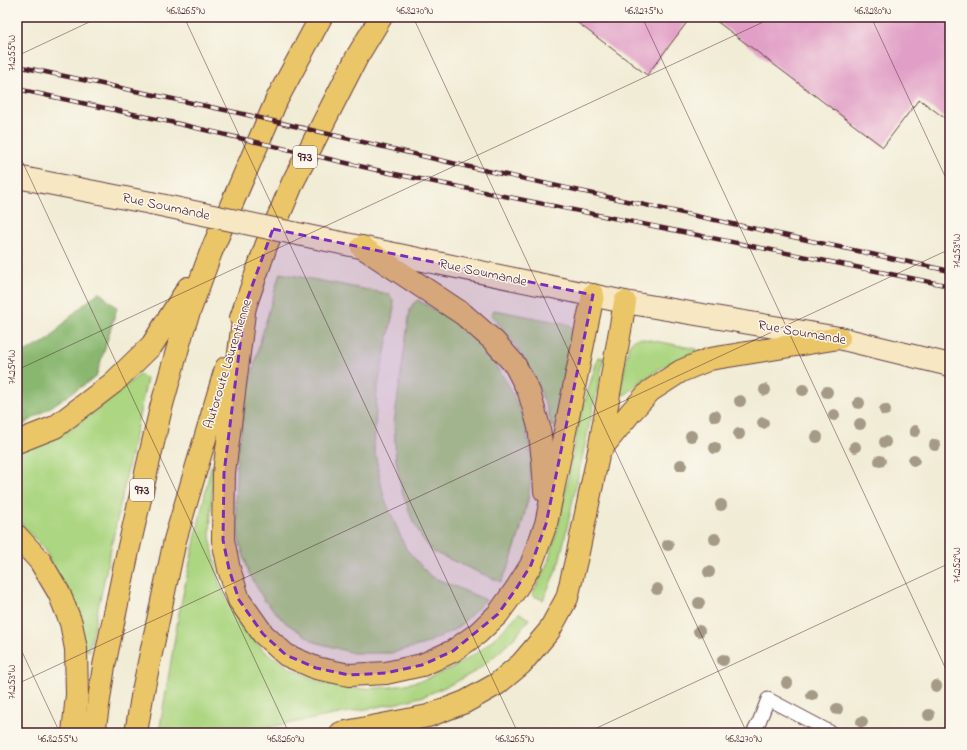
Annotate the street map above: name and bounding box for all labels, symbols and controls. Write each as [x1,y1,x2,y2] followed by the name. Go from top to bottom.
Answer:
[167,4,206,19] text: 46.8265°N
[396,4,434,19] text: 46.8270°N
[625,4,664,19] text: 46.8275°N
[855,4,892,19] text: 46.8280°N
[5,35,20,71] text: 71.255°W
[293,146,317,168] road number: 973
[120,187,213,227] street label: Rue Soumande
[950,233,965,268] text: 71.253°W
[437,253,530,293] street label: Rue Soumande
[198,296,258,431] street label: Autoroute Laurentienne
[756,315,848,351] street label: Rue Soumande
[5,349,20,384] text: 71.254°W
[130,479,154,501] road number: 973
[950,547,965,583] text: 71.252°W
[5,664,20,699] text: 71.253°W
[38,732,78,747] text: 46.8255°N
[267,732,305,747] text: 46.8260°N
[496,732,535,747] text: 46.8265°N
[725,732,763,747] text: 46.8270°N

